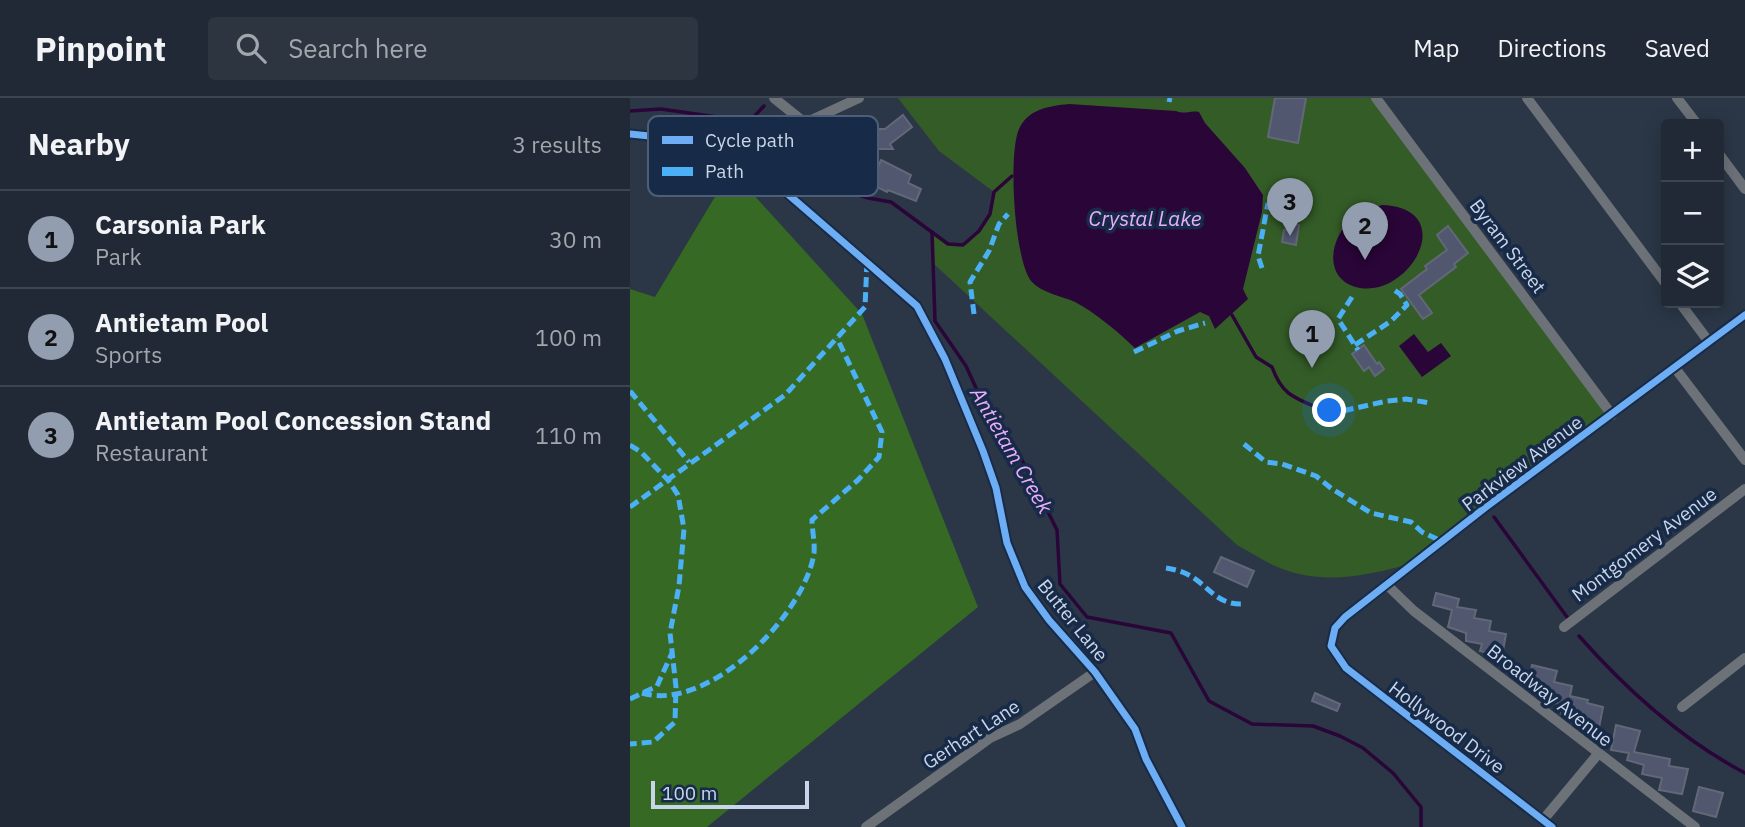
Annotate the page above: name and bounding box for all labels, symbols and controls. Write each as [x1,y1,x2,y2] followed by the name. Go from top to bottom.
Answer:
[208,17,698,80] search box
[35,27,166,70] text: Pinpoint
[232,29,270,67] icon: search
[288,31,428,65] text: Search here
[1413,32,1459,64] text: Map
[1497,32,1607,64] text: Directions
[1645,32,1710,64] text: Saved
[648,116,878,196] legend
[1661,119,1724,308] map controls
[1661,119,1724,182] button: +
[28,124,130,163] text: Nearby
[705,128,794,152] text: Cycle path
[512,129,602,159] text: 3 results
[705,159,744,183] text: Path
[1267,178,1313,236] pin: 3
[1661,182,1724,245] button: −
[1465,194,1551,298] street label: Byram Street
[1342,202,1388,260] pin: 2
[1089,204,1202,232] water label: Crystal Lake
[95,207,266,241] text: Carsonia Park
[44,224,58,254] text: 1
[549,224,602,254] text: 30 m
[95,241,142,271] text: Park
[1661,245,1724,308] button: layers
[95,305,268,339] text: Antietam Pool
[1289,310,1335,368] pin: 1
[44,322,58,352] text: 2
[535,322,602,352] text: 100 m
[95,339,162,369] text: Sports
[964,381,1060,519] water label: Antietam Creek
[1312,393,1346,427] your location
[95,403,491,437] text: Antietam Pool Concession Stand
[1457,410,1587,516] street label: Parkview Avenue
[44,420,58,450] text: 3
[535,420,602,450] text: 110 m
[95,437,208,467] text: Restaurant
[1567,482,1721,606] street label: Montgomery Avenue
[1033,574,1113,666] street label: Butter Lane
[1482,638,1618,752] street label: Broadway Avenue
[1384,676,1510,778] street label: Hollywood Drive
[918,694,1024,774] street label: Gerhart Lane
[651,778,808,810] scale bar
[662,781,717,805] text: 100 m

